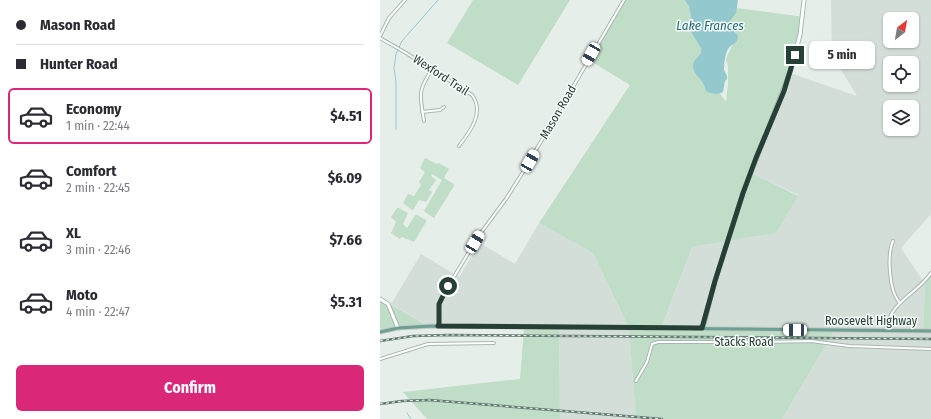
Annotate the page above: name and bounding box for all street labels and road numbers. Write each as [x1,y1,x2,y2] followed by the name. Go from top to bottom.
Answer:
[410,52,472,98] street label: Wexford Trail
[537,83,579,141] street label: Mason Road
[825,314,918,328] street label: Roosevelt Highway
[714,335,774,349] street label: Stacks Road

